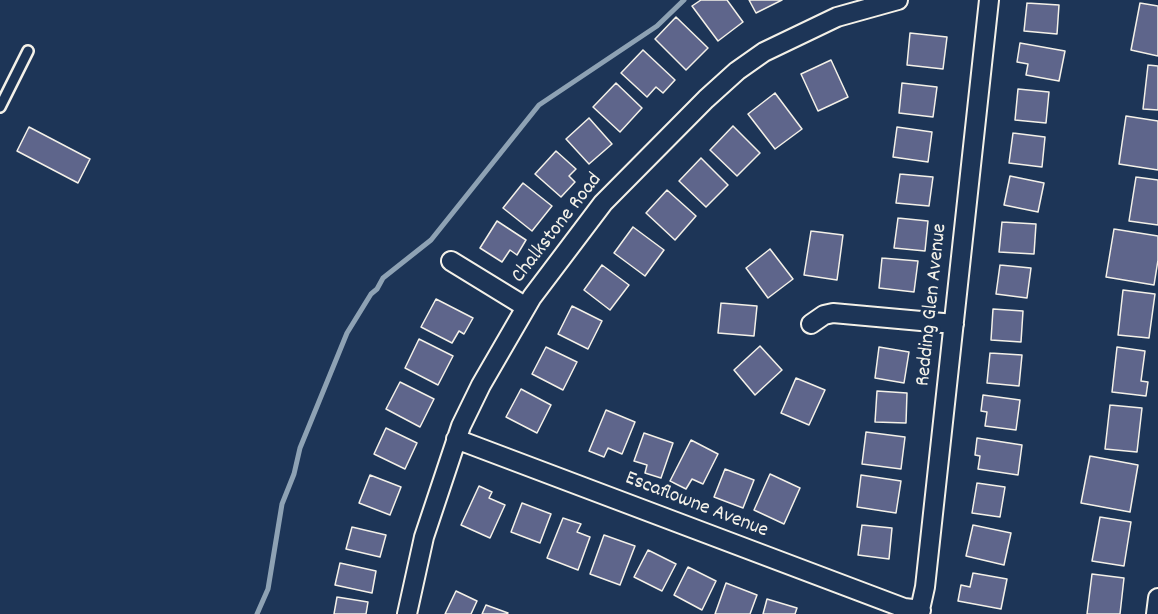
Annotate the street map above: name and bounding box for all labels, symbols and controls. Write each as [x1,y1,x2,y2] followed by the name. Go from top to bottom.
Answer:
[507,169,609,289] street label: Chalkstone Road
[912,222,954,388] street label: Redding Glen Avenue
[621,467,771,545] street label: Escaflowne Avenue

